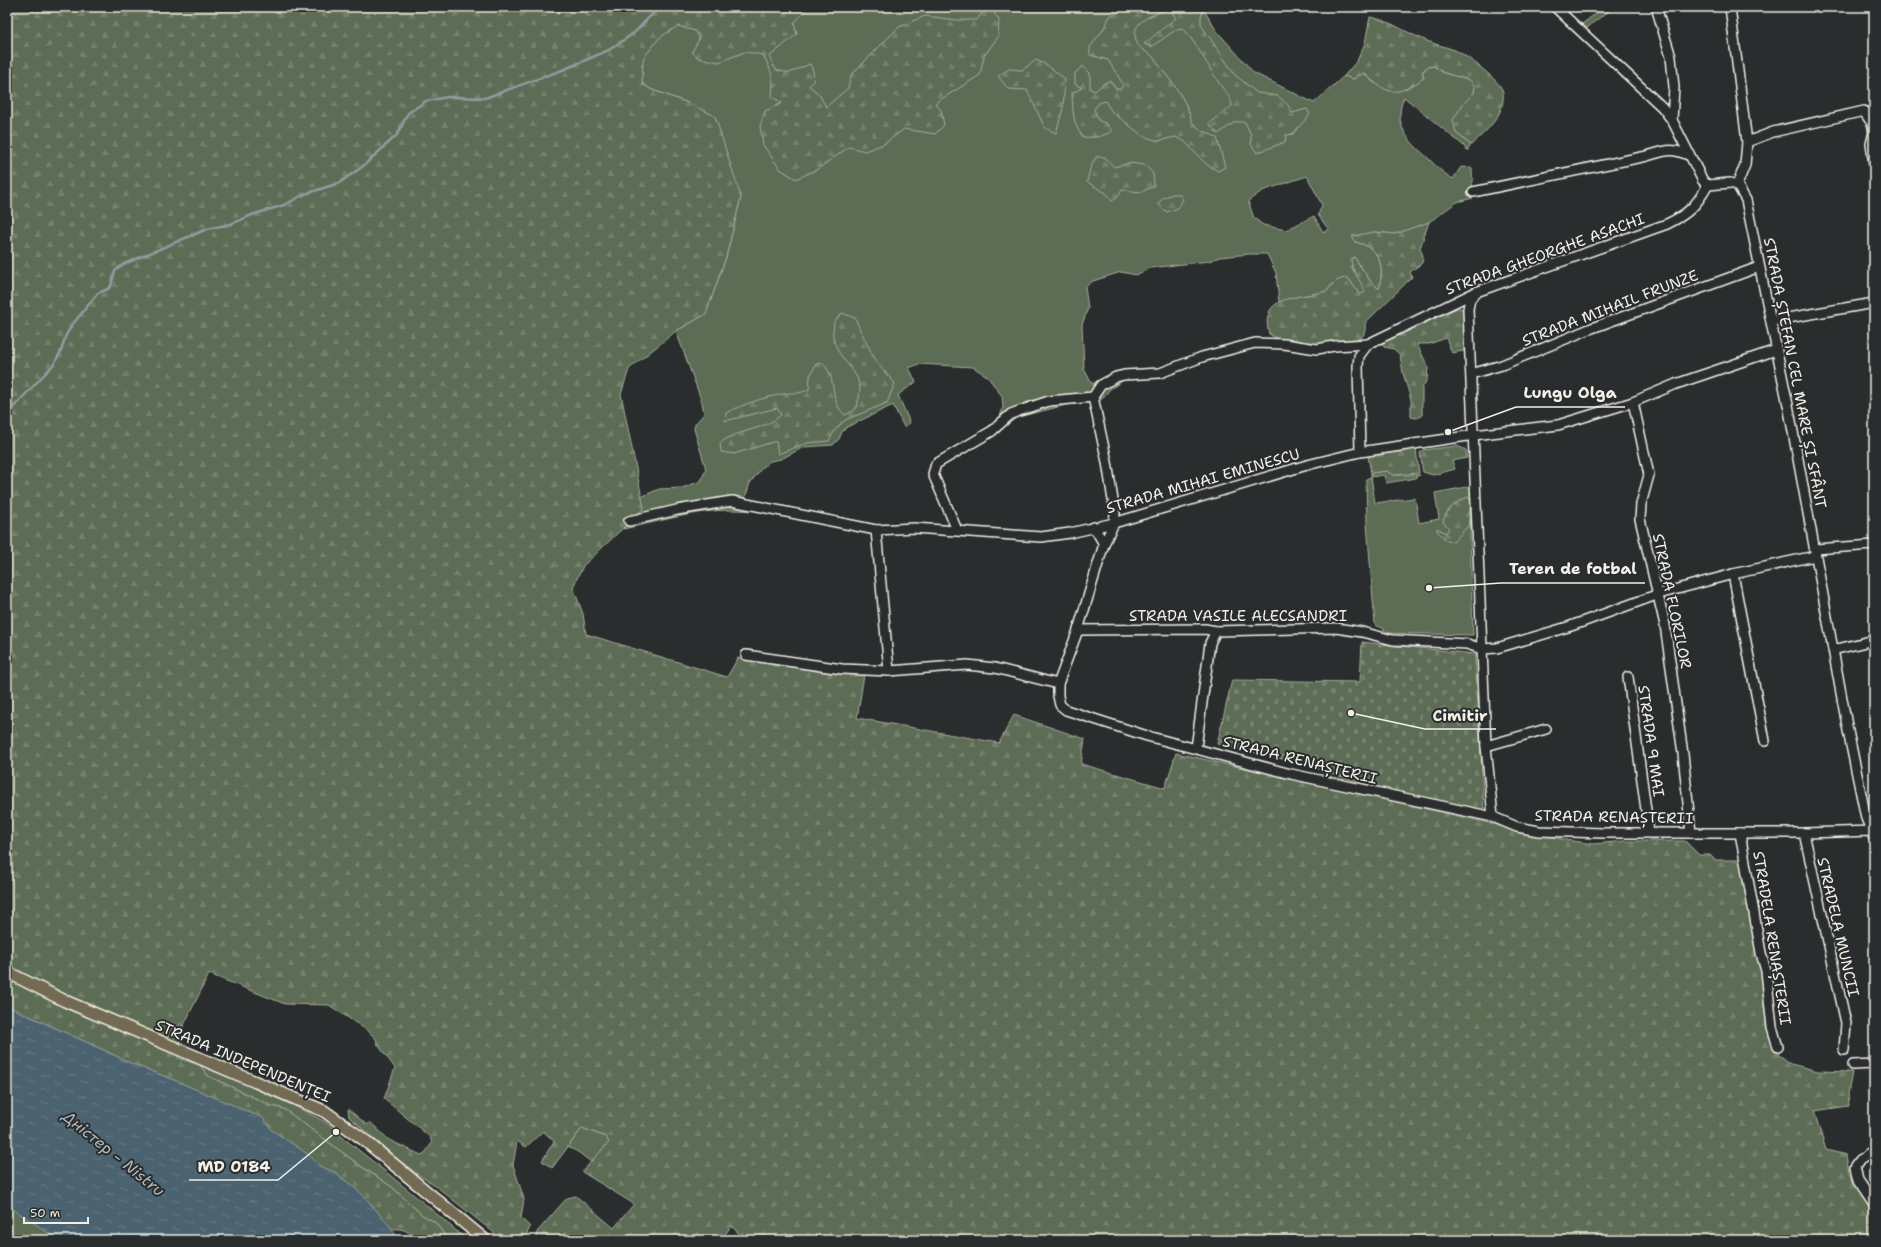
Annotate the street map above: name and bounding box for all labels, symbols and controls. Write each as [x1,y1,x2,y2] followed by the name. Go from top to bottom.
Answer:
[1443,209,1647,299] street label: STRADA GHEORGHE ASACHI
[1758,236,1832,510] street label: STRADA ȘTEFAN CEL MARE ȘI SFÂNT
[1519,265,1701,351] street label: STRADA MIHAIL FRUNZE
[1516,379,1625,407] callout: Lungu Olga
[1523,382,1617,403] text: Lungu Olga
[1104,444,1302,518] street label: STRADA MIHAI EMINESCU
[1648,532,1696,670] street label: STRADA FLORILOR
[1501,555,1645,583] callout: Teren de fotbal
[1509,558,1637,579] text: Teren de fotbal
[1129,606,1347,626] street label: STRADA VASILE ALECSANDRI
[1633,684,1669,798] street label: STRADA 9 MAI
[1425,701,1496,729] callout: Cimitir
[1432,705,1488,726] text: Cimitir
[1220,731,1380,790] street label: STRADA RENAȘTERII
[1534,806,1694,829] street label: STRADA RENAȘTERII
[1747,850,1796,1027] street label: STRADELA RENAȘTERII
[1812,855,1864,999] street label: STRADELA MUNCII
[152,1015,334,1108] street label: STRADA INDEPENDENȚEI
[57,1105,169,1201] water label: Дністер - Nistru
[189,1152,278,1180] callout: MD 0184
[197,1156,271,1177] text: MD 0184
[24,1199,88,1225] scale bar
[30,1205,60,1221] text: 50 m

